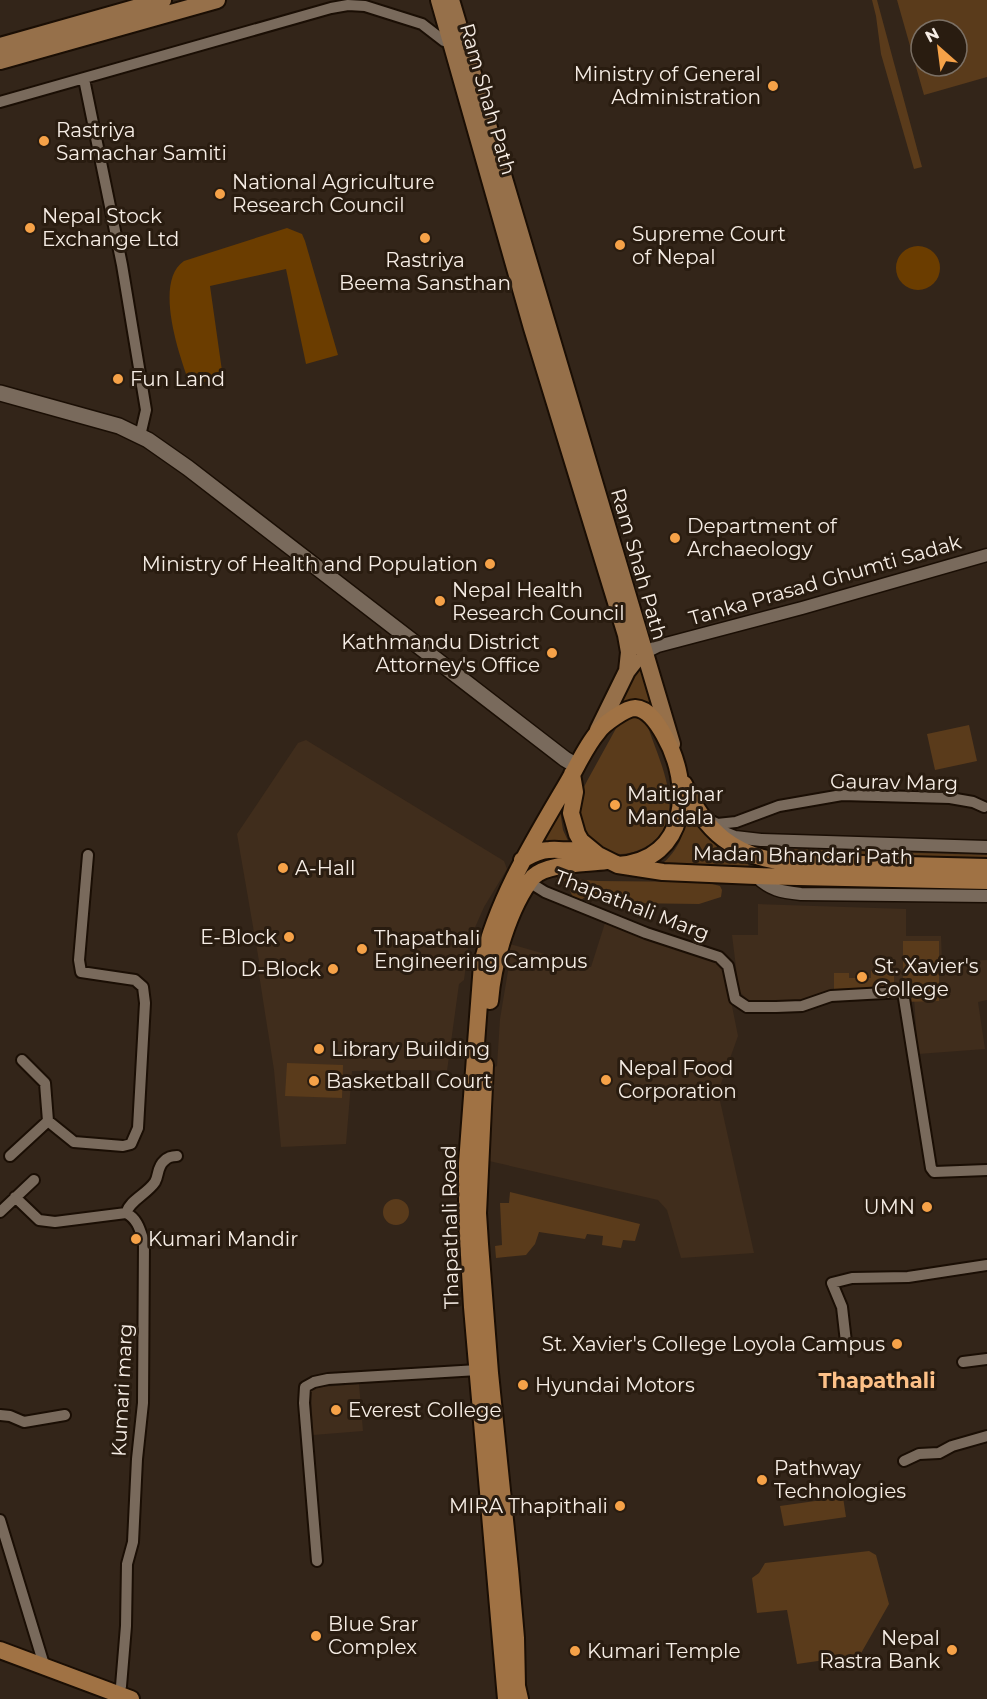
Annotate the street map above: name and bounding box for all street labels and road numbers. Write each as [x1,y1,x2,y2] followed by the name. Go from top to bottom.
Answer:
[455,20,521,178] street label: Ram Shah Path
[606,485,672,643] street label: Ram Shah Path
[686,530,964,630] street label: Tanka Prasad Ghumti Sadak
[830,769,958,795] street label: Gaurav Marg
[693,841,913,869] street label: Madan Bhandari Path
[551,864,713,946] street label: Thapathali Marg
[437,1145,463,1309] street label: Thapathali Road
[107,1323,137,1457] street label: Kumari marg

